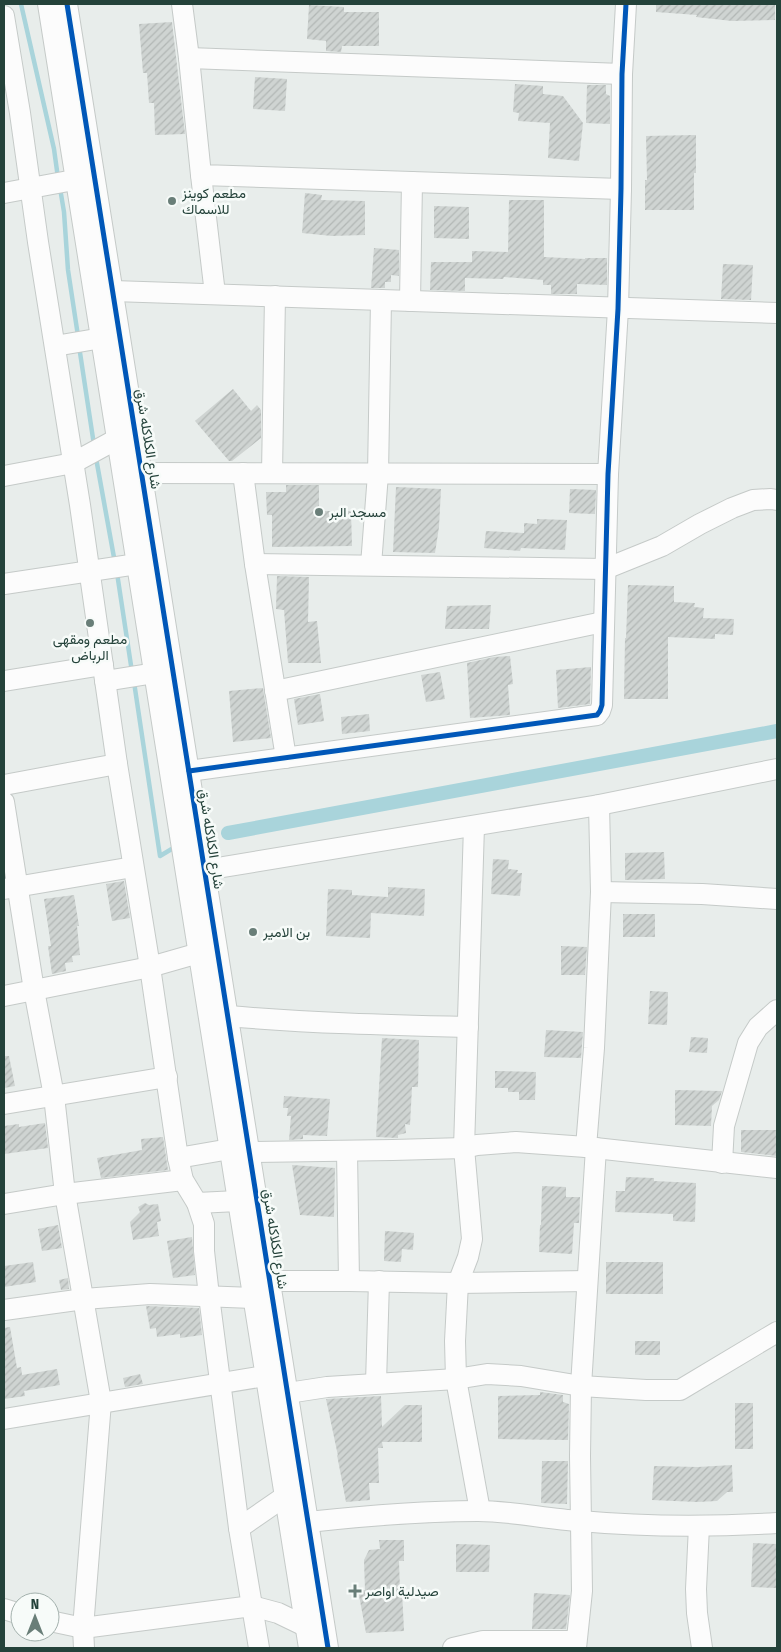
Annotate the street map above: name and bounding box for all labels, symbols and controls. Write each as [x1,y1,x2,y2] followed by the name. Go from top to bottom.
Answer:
[181,185,246,218] place label: مطعم كوينز للاسماك
[166,195,178,207] marker: مطعم كوينز للاسماك
[130,388,164,491] street label: شارع الكلاكله شرق
[328,504,386,521] place label: مسجد البر
[313,506,325,518] marker: مسجد البر
[84,617,96,629] marker: مطعم ومقهى الرباض
[53,631,127,664] place label: مطعم ومقهى الرباض
[193,788,227,891] street label: شارع الكلاكله شرق
[262,924,310,941] place label: بن الامير
[247,926,259,938] marker: بن الامير
[257,1188,291,1291] street label: شارع الكلاكله شرق
[364,1583,439,1600] place label: صيدلية اواصر
[349,1585,361,1597] marker: صيدلية اواصر
[10,1592,60,1642] north arrow
[31,1596,39,1613] text: N

